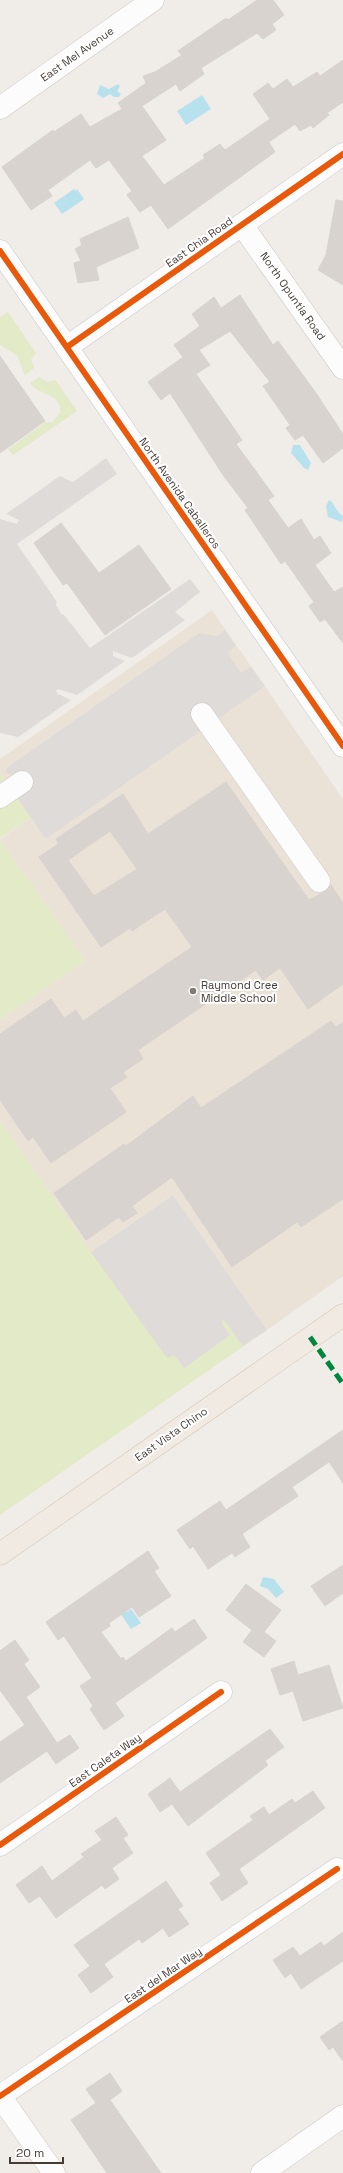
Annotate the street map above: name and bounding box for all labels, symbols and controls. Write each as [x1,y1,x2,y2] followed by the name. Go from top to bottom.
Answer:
[38,24,116,84] street label: East Mel Avenue
[163,214,235,270] street label: East Chia Road
[257,249,329,343] street label: North Opuntia Road
[136,435,224,551] street label: North Avenida Caballeros
[201,978,278,1005] place label: Raymond Cree Middle School
[188,986,198,996] marker: Raymond Cree Middle School
[132,1404,210,1464] street label: East Vista Chino
[66,1730,144,1790] street label: East Caleta Way
[122,1944,204,2006] street label: East del Mar Way
[10,2139,63,2165] scale bar
[16,2145,44,2161] text: 20 m

